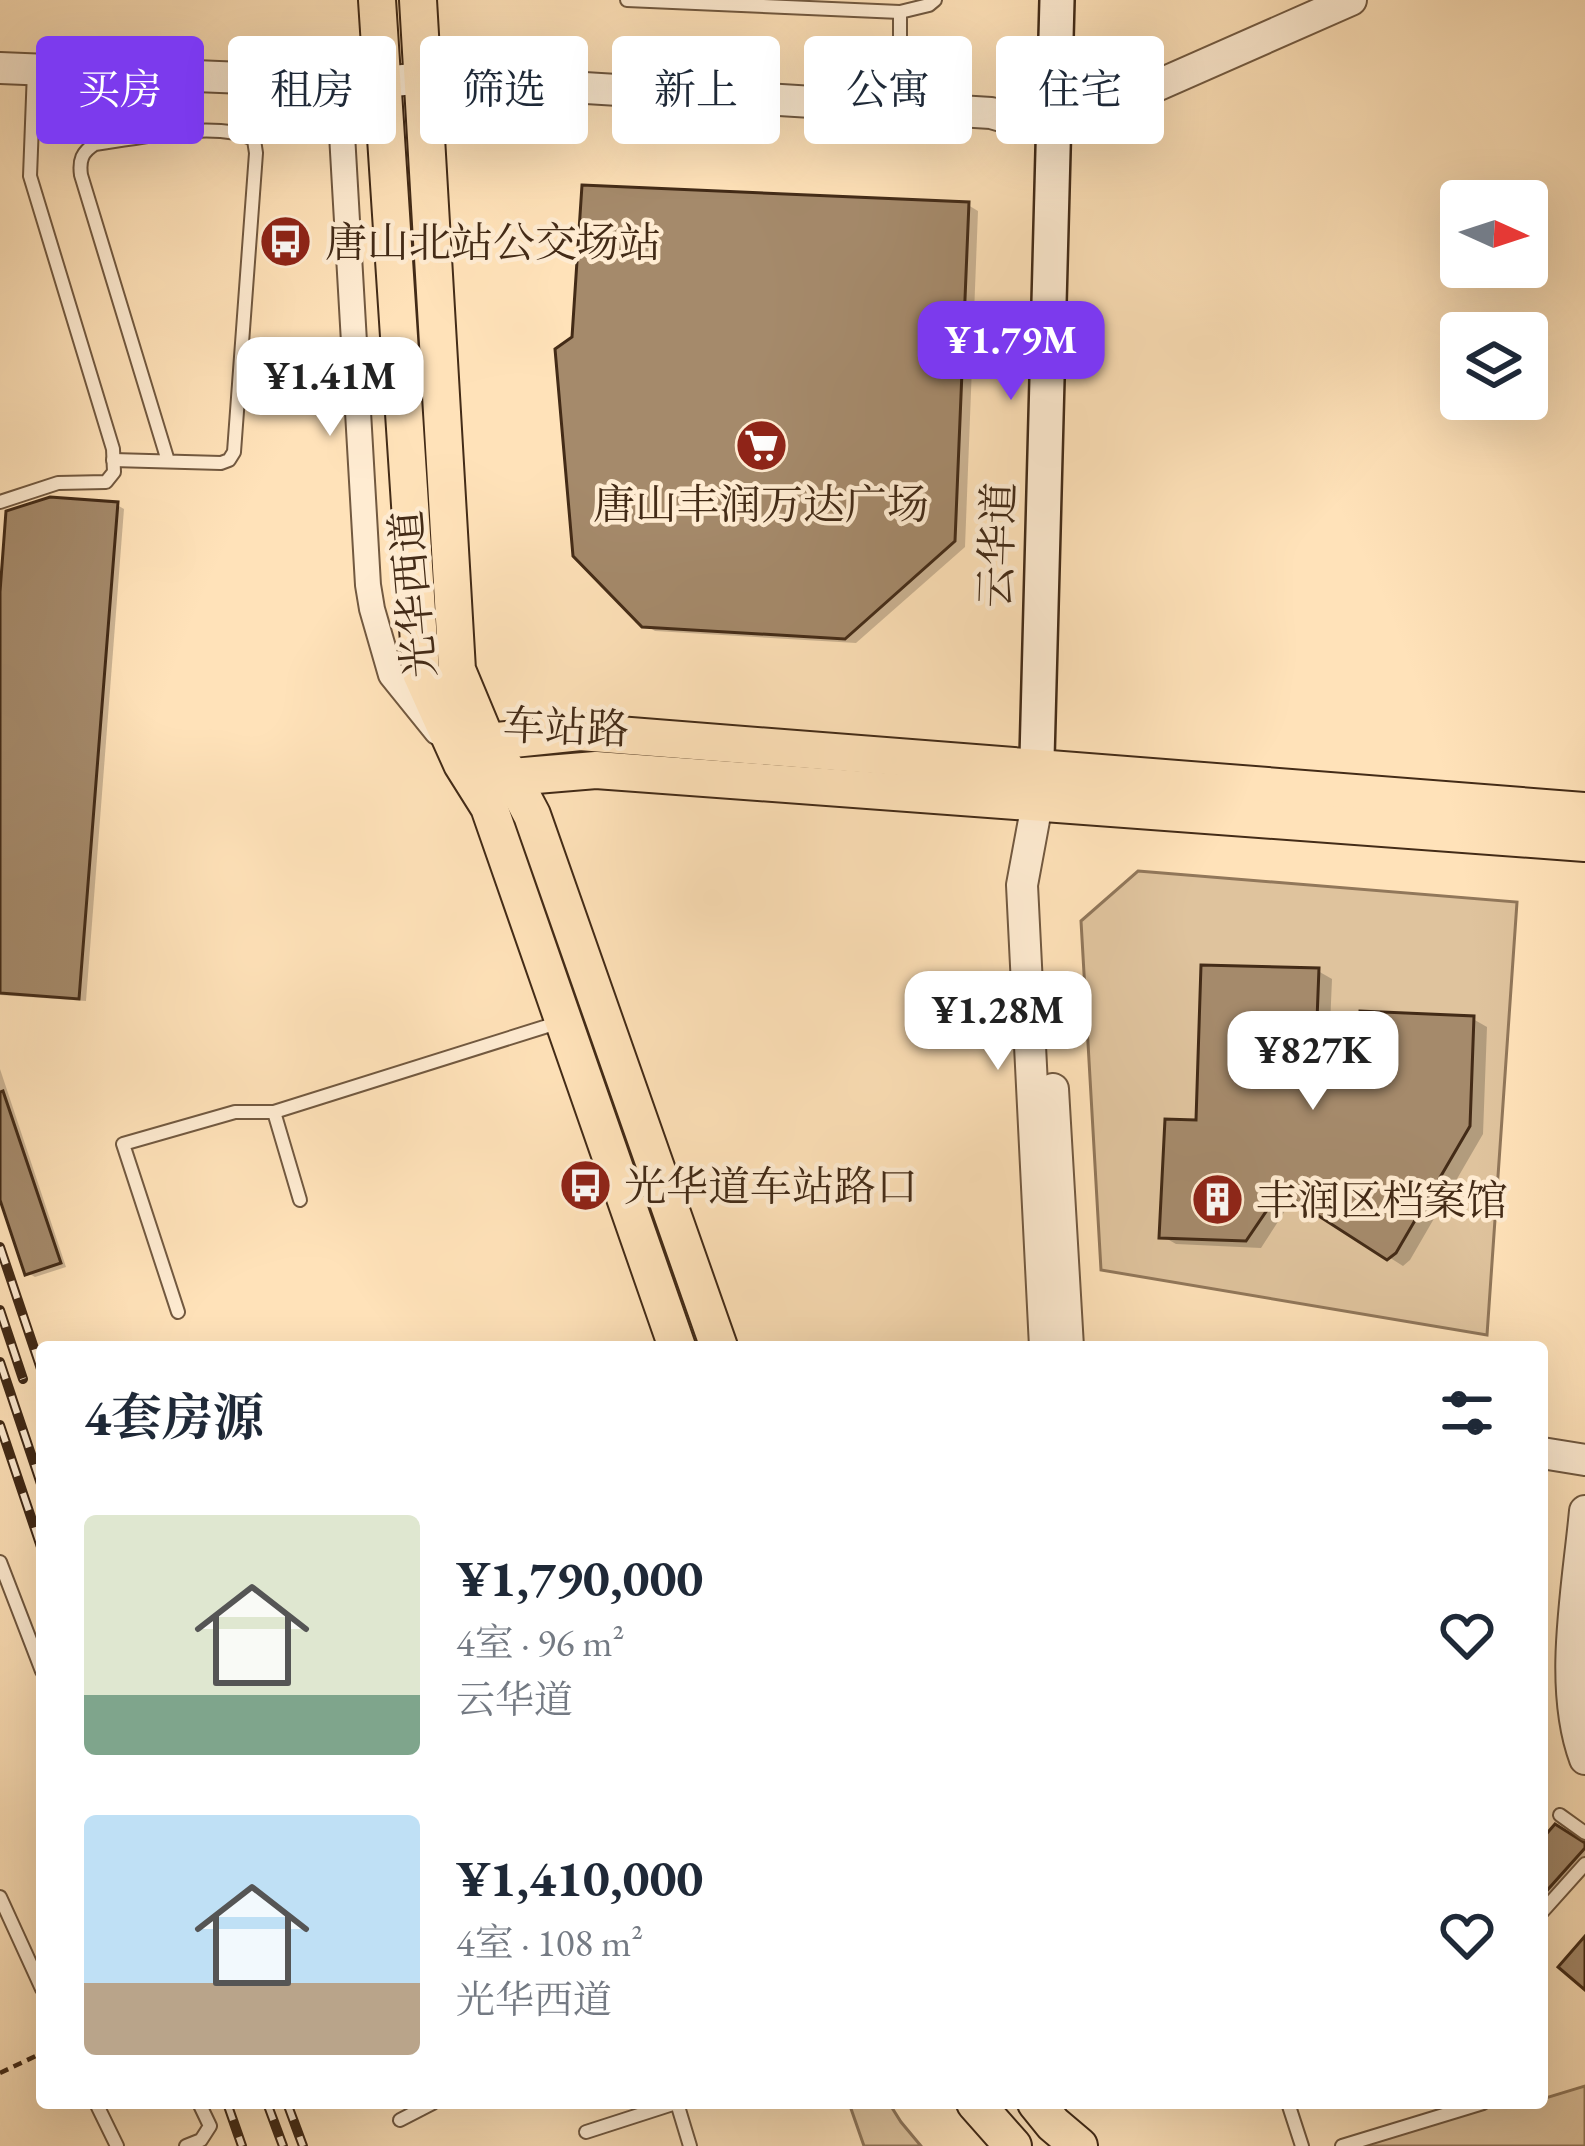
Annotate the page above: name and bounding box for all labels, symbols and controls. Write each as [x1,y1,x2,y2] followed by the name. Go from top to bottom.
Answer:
[36,36,204,144] chip: 买房
[228,36,396,144] chip: 租房
[420,36,588,144] chip: 筛选
[612,36,780,144] chip: 新上
[804,36,972,144] chip: 公寓
[996,36,1164,144] chip: 住宅
[1440,180,1548,288] north arrow
[1440,180,1548,420] map controls
[258,214,314,270] bus stop icon: 唐山北站公交场站
[325,215,661,270] place label: 唐山北站公交场站
[913,301,1109,403] pin: ¥1.79M
[1440,312,1548,420] button: layers
[945,314,1077,365] text: ¥1.79M
[232,337,428,439] pin: ¥1.41M
[264,350,396,401] text: ¥1.41M
[733,417,789,473] supermarket icon: 唐山丰润万达广场
[593,477,929,532] place label: 唐山丰润万达广场
[967,481,1027,609] street label: 云华道
[378,508,448,680] street label: 光华西道
[502,697,630,757] street label: 车站路
[900,971,1096,1073] pin: ¥1.28M
[932,984,1064,1035] text: ¥1.28M
[1229,1011,1397,1113] pin: ¥827K
[1254,1024,1372,1075] text: ¥827K
[557,1158,613,1214] bus stop icon: 光华道车站路口
[624,1159,918,1214] place label: 光华道车站路口
[1189,1172,1245,1228] building icon: 丰润区档案馆
[1256,1173,1508,1228] place label: 丰润区档案馆
[1434,1380,1500,1446] icon: filters
[84,1384,264,1450] text: 4套房源
[456,1545,703,1611] text: ¥1,790,000
[180,1563,324,1707] icon: home
[1434,1602,1500,1668] icon: heart
[456,1617,624,1668] text: 4室 · 96 m²
[456,1674,573,1725] text: 云华道
[456,1845,703,1911] text: ¥1,410,000
[180,1863,324,2007] icon: home
[1434,1902,1500,1968] icon: heart
[456,1917,643,1968] text: 4室 · 108 m²
[456,1974,612,2025] text: 光华西道

